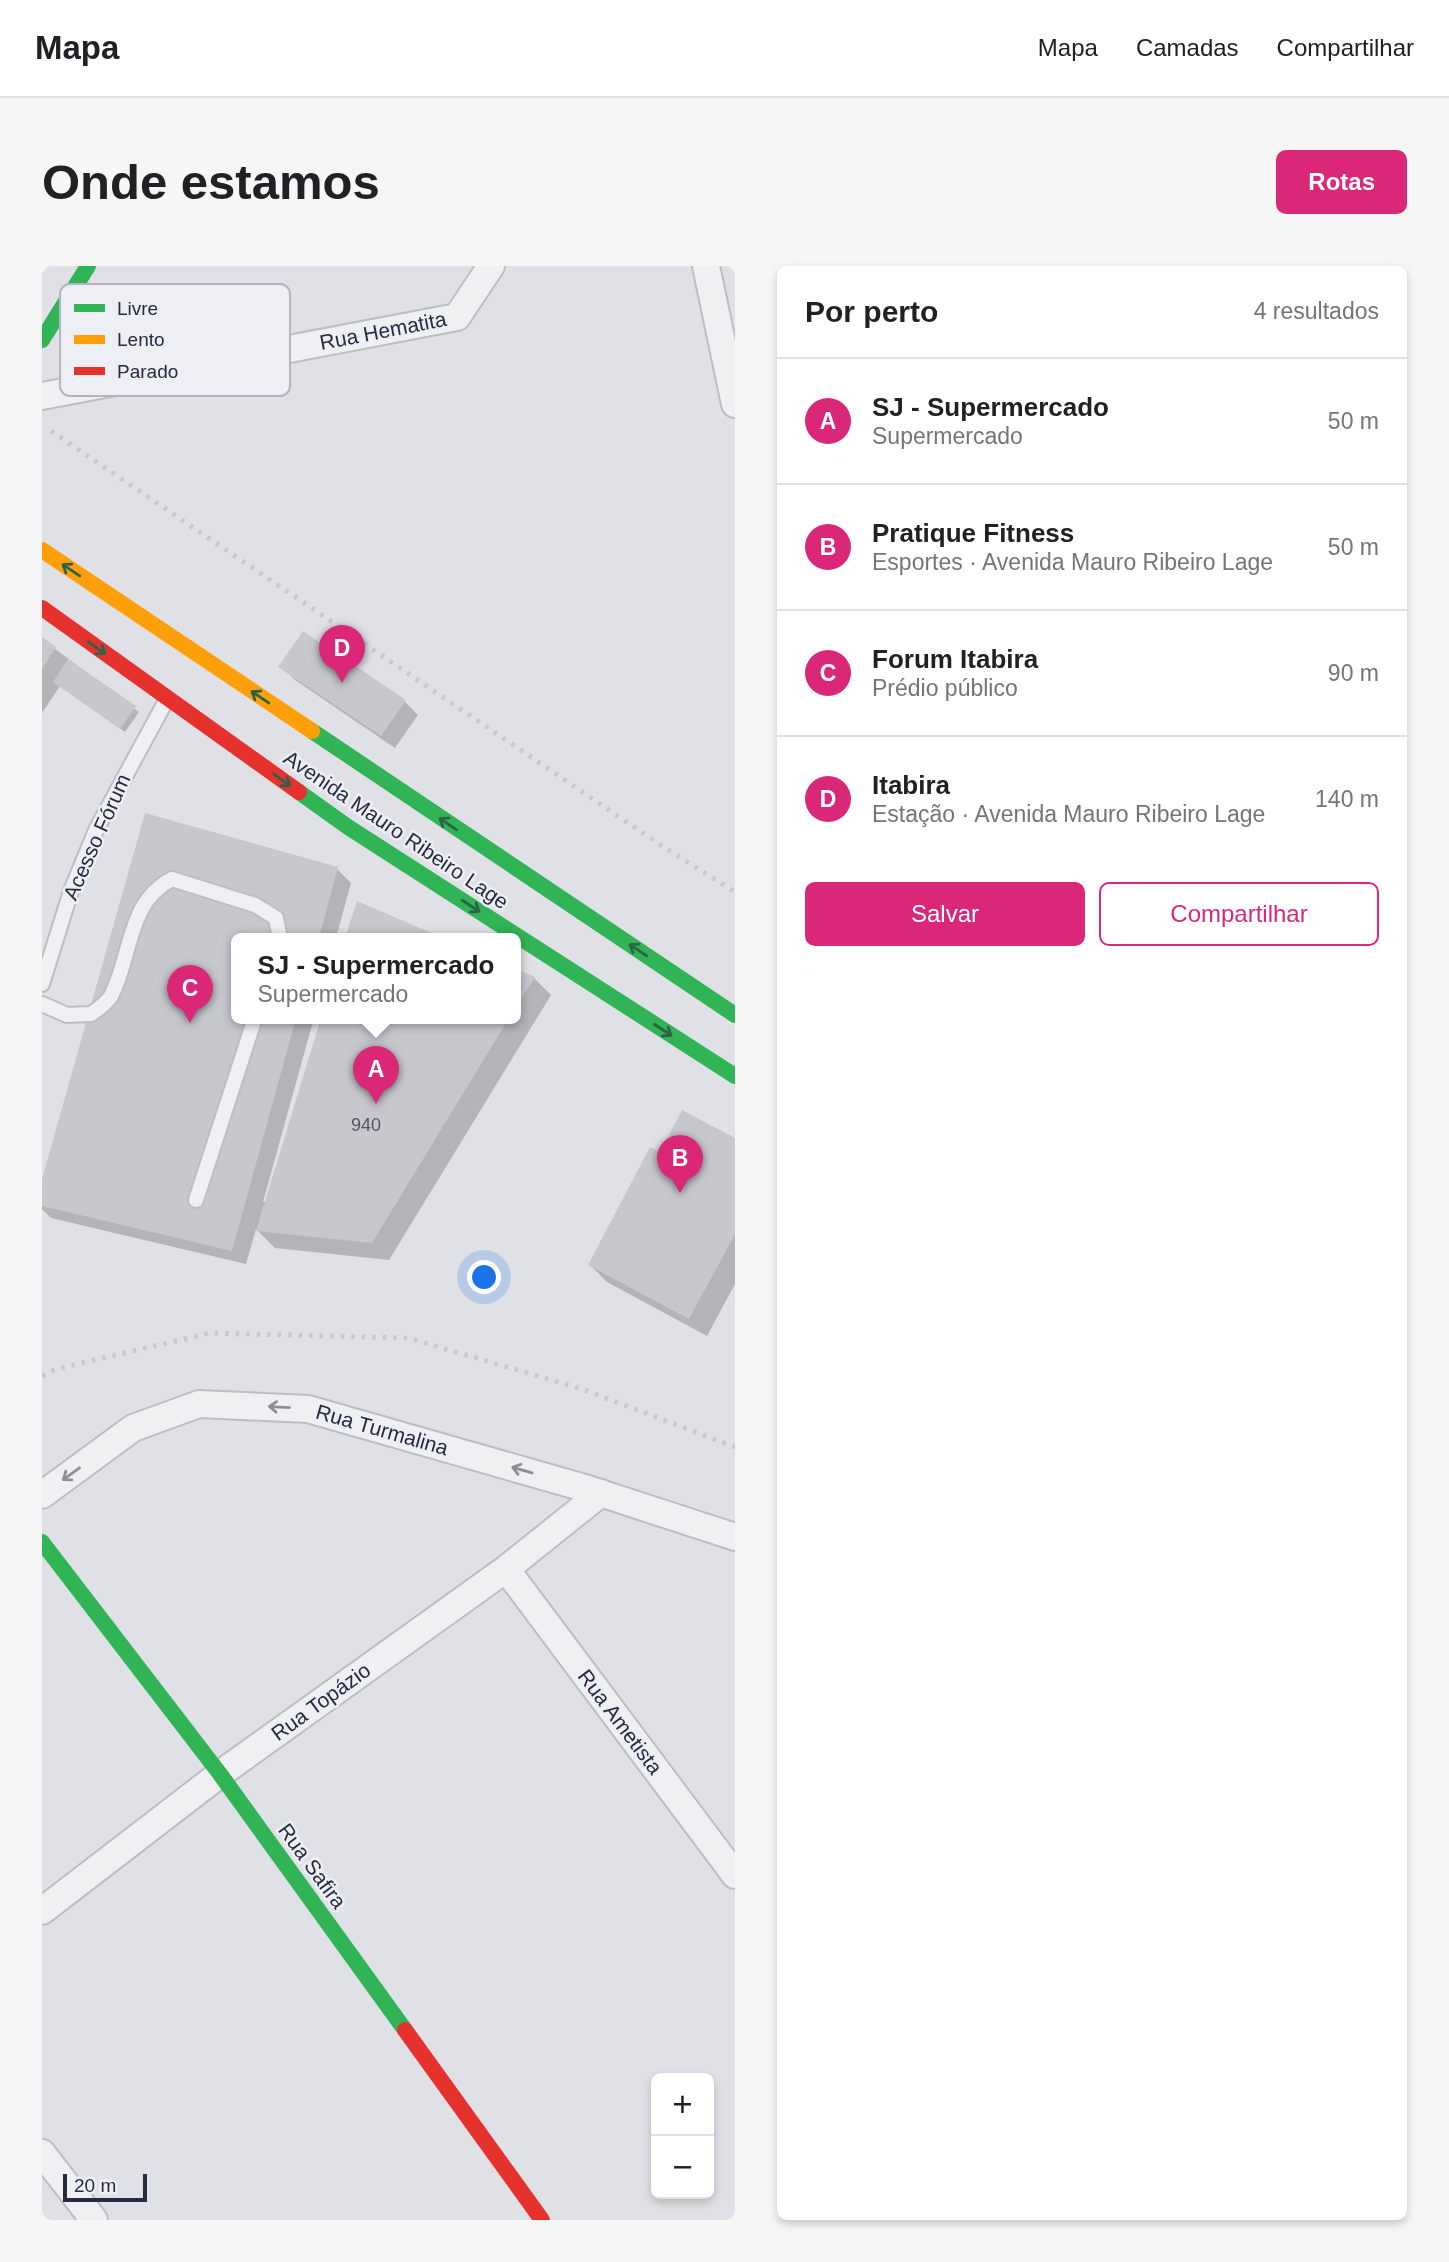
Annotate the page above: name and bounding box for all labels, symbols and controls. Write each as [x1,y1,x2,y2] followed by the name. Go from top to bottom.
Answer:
[35,29,119,66] text: Mapa
[1038,34,1098,61] text: Mapa
[1136,34,1239,61] text: Camadas
[1277,34,1414,61] text: Compartilhar
[1276,150,1407,214] button: Rotas
[42,155,380,209] text: Onde estamos
[60,284,290,396] legend
[805,295,938,328] text: Por perto
[117,298,158,319] text: Livre
[1254,298,1379,324] text: 4 resultados
[318,307,448,354] street label: Rua Hematita
[117,329,165,350] text: Lento
[117,361,178,382] text: Parado
[872,392,1109,422] text: SJ - Supermercado
[820,408,836,434] text: A
[1328,408,1379,434] text: 50 m
[872,423,1023,449] text: Supermercado
[872,518,1074,548] text: Pratique Fitness
[820,534,836,560] text: B
[1328,534,1379,560] text: 50 m
[872,549,1273,575] text: Esportes · Avenida Mauro Ribeiro Lage
[62,563,81,577] one-way arrow
[319,625,365,683] pin: D
[87,640,106,655] one-way arrow
[872,644,1038,674] text: Forum Itabira
[820,660,836,686] text: C
[1328,660,1379,686] text: 90 m
[872,675,1018,701] text: Prédio público
[250,690,270,704] one-way arrow
[280,746,513,913] street label: Avenida Mauro Ribeiro Lage
[59,770,135,903] street label: Acesso Fórum
[872,770,950,800] text: Itabira
[272,773,291,787] one-way arrow
[820,786,836,812] text: D
[1315,786,1379,812] text: 140 m
[872,801,1265,827] text: Estação · Avenida Mauro Ribeiro Lage
[439,816,459,830] one-way arrow
[805,882,1085,946] button: Salvar
[1099,882,1379,946] button: Compartilhar
[461,900,481,914] one-way arrow
[231,933,521,1024] popup
[628,943,648,957] one-way arrow
[258,950,494,980] text: SJ - Supermercado
[167,965,213,1023] pin: C
[258,981,408,1007] text: Supermercado
[652,1023,672,1037] one-way arrow
[353,1046,399,1104] pin: A
[351,1115,381,1135] house number: 940
[657,1135,703,1193] pin: B
[467,1260,501,1294] your location
[313,1400,451,1459] street label: Rua Turmalina
[268,1401,291,1414] one-way arrow
[512,1463,534,1476] one-way arrow
[62,1467,81,1481] one-way arrow
[267,1658,375,1745] street label: Rua Topázio
[574,1665,667,1779] street label: Rua Ametista
[274,1819,351,1913] street label: Rua Safira
[651,2073,714,2199] map controls
[651,2073,714,2136] button: +
[651,2136,714,2199] button: −
[63,2171,147,2203] scale bar
[74,2175,116,2196] text: 20 m

